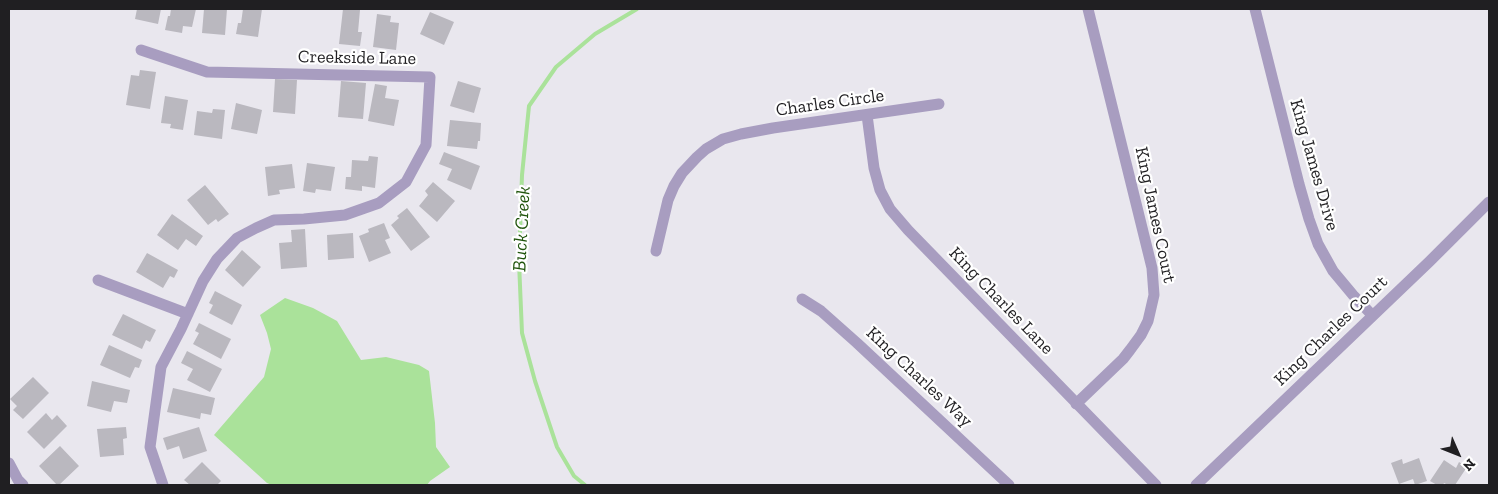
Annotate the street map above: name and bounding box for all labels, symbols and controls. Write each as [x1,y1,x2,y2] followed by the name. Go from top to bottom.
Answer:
[298,46,416,70] street label: Creekside Lane
[775,85,885,121] street label: Charles Circle
[1285,97,1343,233] street label: King James Drive
[1130,145,1180,285] street label: King James Court
[508,186,536,272] water label: Buck Creek
[944,243,1058,359] street label: King Charles Lane
[1270,271,1392,391] street label: King Charles Court
[861,322,977,432] street label: King Charles Way
[1433,429,1483,479] north arrow
[1459,455,1479,474] text: N

